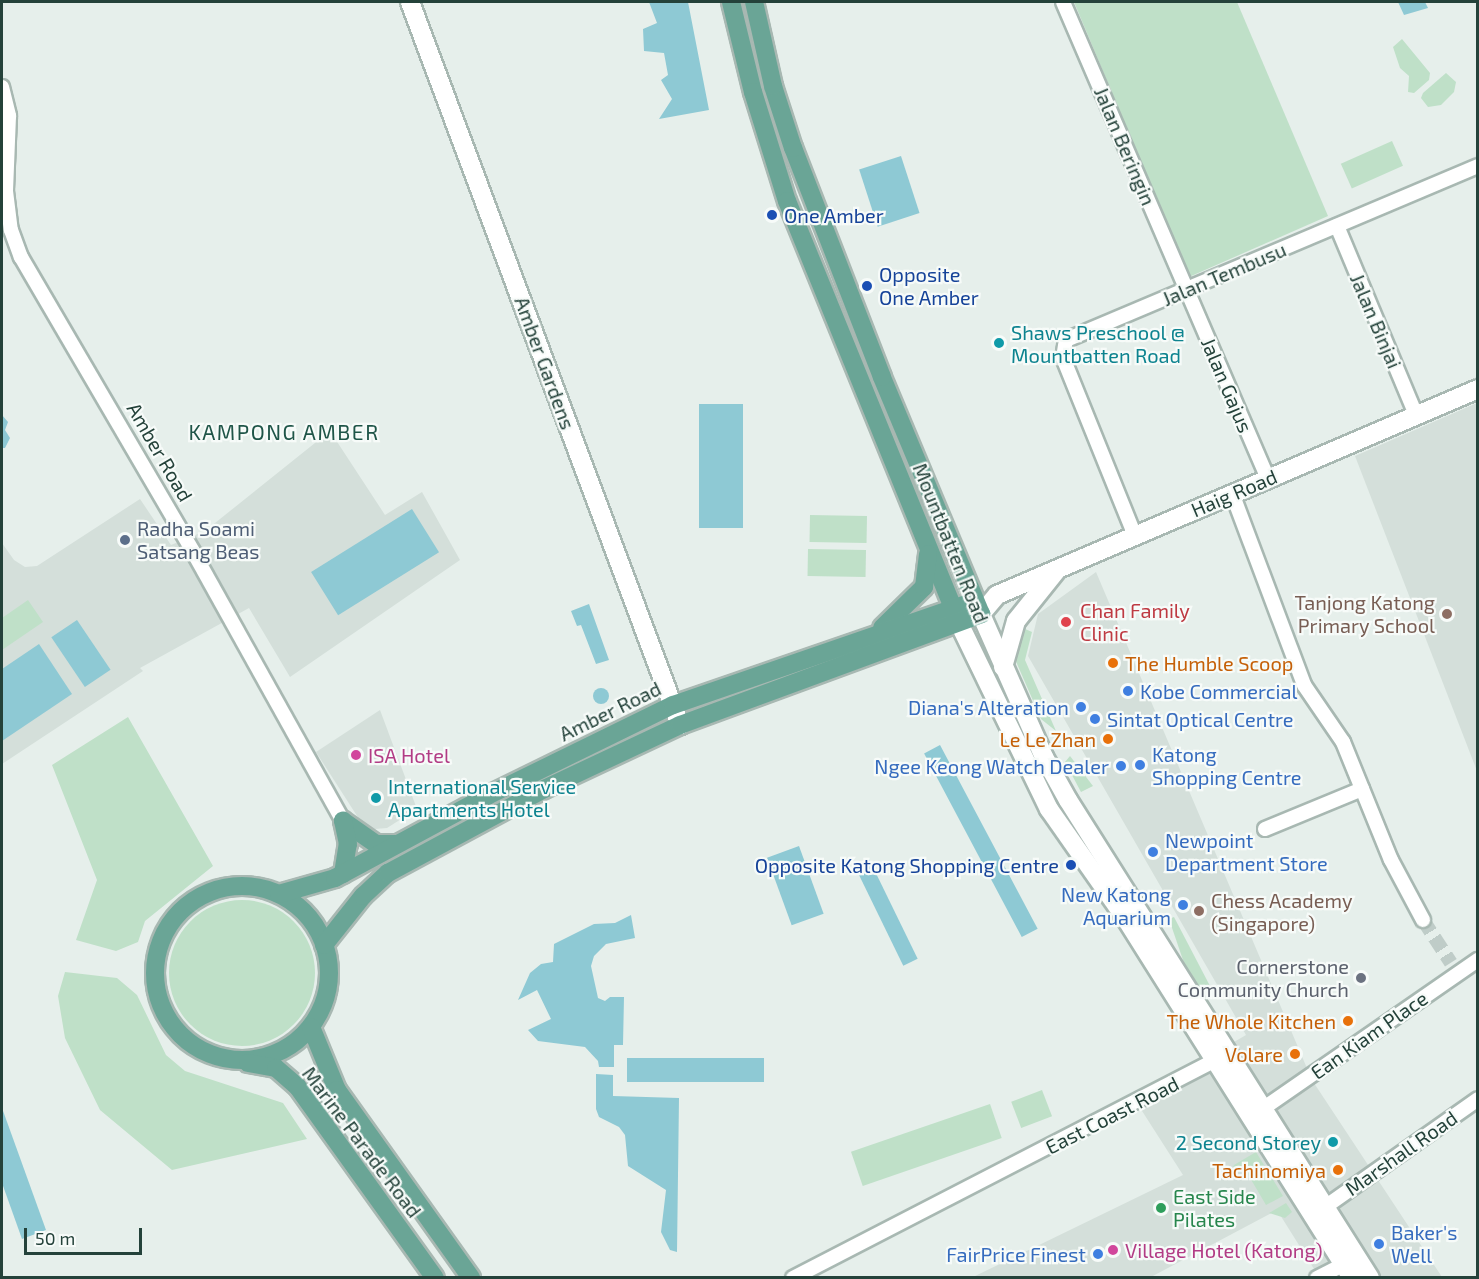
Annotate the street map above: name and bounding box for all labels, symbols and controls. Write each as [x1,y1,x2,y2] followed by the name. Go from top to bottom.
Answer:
[1089,83,1161,209] street label: Jalan Beringin
[784,203,884,227] place label: One Amber
[765,208,779,222] marker: One Amber
[1158,237,1290,311] street label: Jalan Tembusu
[879,262,979,309] place label: Opposite One Amber
[1345,270,1407,372] street label: Jalan Binjai
[860,279,874,293] marker: Opposite One Amber
[510,293,580,433] street label: Amber Gardens
[1011,320,1185,367] place label: Shaws Preschool @ Mountbatten Road
[1196,334,1258,436] street label: Jalan Gajus
[992,336,1006,350] marker: Shaws Preschool @ Mountbatten Road
[122,398,198,506] street label: Amber Road
[188,419,380,445] district label: KAMPONG AMBER
[908,460,994,626] street label: Mountbatten Road
[1187,464,1281,522] street label: Haig Road
[137,516,259,563] place label: Radha Soami Satsang Beas
[118,533,132,547] marker: Radha Soami Satsang Beas
[1295,590,1435,637] place label: Tanjong Katong Primary School
[1080,598,1190,645] place label: Chan Family Clinic
[1440,607,1454,621] marker: Tanjong Katong Primary School
[1057,613,1075,631] marker: Chan Family Clinic
[1125,651,1293,675] place label: The Humble Scoop
[1106,656,1120,670] marker: The Humble Scoop
[555,676,665,746] street label: Amber Road
[1140,679,1297,703] place label: Kobe Commercial
[1121,684,1135,698] marker: Kobe Commercial
[907,695,1069,719] place label: Diana's Alteration
[1074,700,1088,714] marker: Diana's Alteration
[1107,707,1294,731] place label: Sintat Optical Centre
[1088,712,1102,726] marker: Sintat Optical Centre
[1000,727,1096,751] place label: Le Le Zhan
[1101,732,1115,746] marker: Le Le Zhan
[1152,742,1301,789] place label: Katong Shopping Centre
[368,743,450,767] place label: ISA Hotel
[349,748,363,762] marker: ISA Hotel
[874,754,1109,778] place label: Ngee Keong Watch Dealer
[1133,758,1147,772] marker: Katong Shopping Centre
[1114,759,1128,773] marker: Ngee Keong Watch Dealer
[388,774,577,821] place label: International Service Apartments Hotel
[369,791,383,805] marker: International Service Apartments Hotel
[1165,828,1328,875] place label: Newpoint Department Store
[1146,845,1160,859] marker: Newpoint Department Store
[755,853,1059,877] place label: Opposite Katong Shopping Centre
[1064,858,1078,872] marker: Opposite Katong Shopping Centre
[1061,882,1171,929] place label: New Katong Aquarium
[1211,888,1353,935] place label: Chess Academy (Singapore)
[1176,898,1190,912] marker: New Katong Aquarium
[1192,904,1206,918] marker: Chess Academy (Singapore)
[1177,954,1349,1001] place label: Cornerstone Community Church
[1354,971,1368,985] marker: Cornerstone Community Church
[1306,986,1432,1084] street label: Ean Kiam Place
[1166,1009,1336,1033] place label: The Whole Kitchen
[1341,1014,1355,1028] marker: The Whole Kitchen
[1225,1042,1283,1066] place label: Volare
[1288,1047,1302,1061] marker: Volare
[297,1062,427,1222] street label: Marine Parade Road
[1041,1071,1183,1159] street label: East Coast Road
[1340,1105,1462,1201] street label: Marshall Road
[1176,1130,1321,1154] place label: 2 Second Storey
[1326,1135,1340,1149] marker: 2 Second Storey
[1212,1158,1326,1182] place label: Tachinomiya
[1331,1163,1345,1177] marker: Tachinomiya
[1173,1184,1256,1231] place label: East Side Pilates
[1154,1201,1168,1215] marker: East Side Pilates
[27,1216,146,1254] scale bar
[1391,1220,1457,1267] place label: Baker's Well
[35,1227,75,1249] text: 50 m
[1372,1237,1386,1251] marker: Baker's Well
[1125,1238,1323,1262] place label: Village Hotel (Katong)
[946,1242,1086,1266] place label: FairPrice Finest
[1106,1243,1120,1257] marker: Village Hotel (Katong)
[1091,1247,1105,1261] marker: FairPrice Finest

